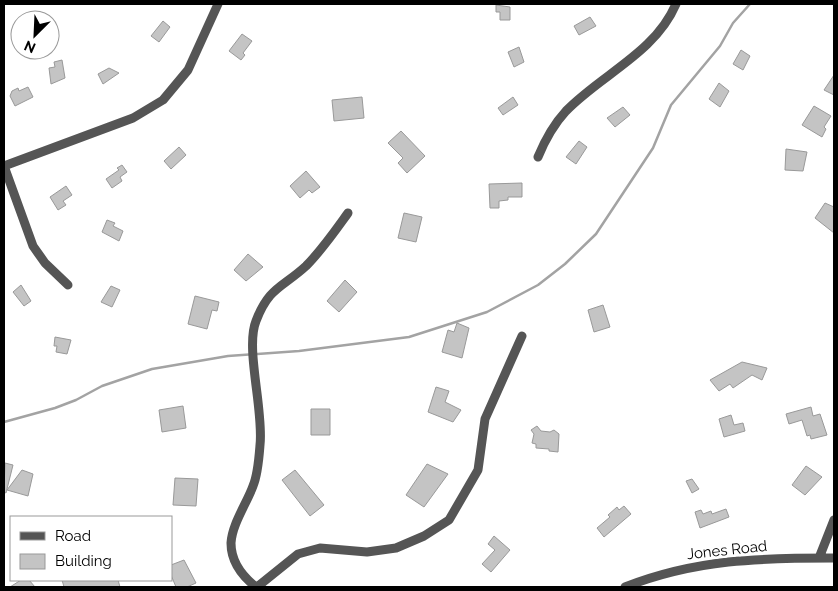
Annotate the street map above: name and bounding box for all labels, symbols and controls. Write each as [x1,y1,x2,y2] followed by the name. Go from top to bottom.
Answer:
[10,10,60,60] north arrow
[22,37,38,56] text: N
[10,516,172,581] legend
[55,527,91,545] text: Road
[686,537,768,563] street label: Jones Road
[55,552,112,570] text: Building

